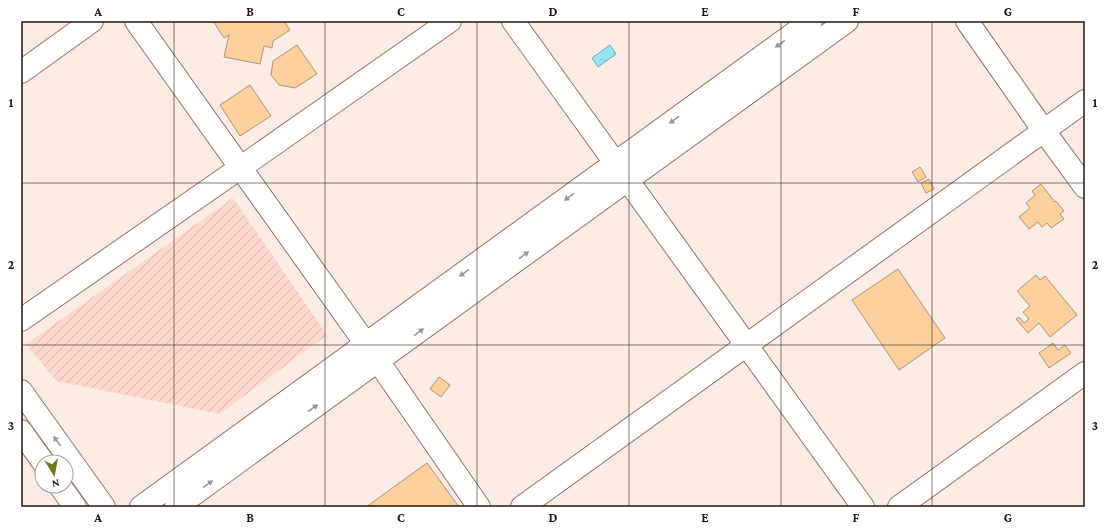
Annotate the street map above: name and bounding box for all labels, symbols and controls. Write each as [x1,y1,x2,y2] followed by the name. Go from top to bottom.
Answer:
[93,4,102,19] text: A
[246,4,254,19] text: B
[397,4,405,19] text: C
[549,4,558,19] text: D
[701,4,709,19] text: E
[853,4,860,19] text: F
[1004,4,1012,19] text: G
[774,40,785,48] one-way arrow
[9,95,14,110] text: 1
[1093,95,1098,110] text: 1
[669,116,680,124] one-way arrow
[564,192,574,200] one-way arrow
[518,251,529,259] one-way arrow
[8,257,15,272] text: 2
[1092,257,1099,272] text: 2
[459,269,469,277] one-way arrow
[413,327,424,336] one-way arrow
[308,404,319,412] one-way arrow
[8,418,14,433] text: 3
[1092,418,1098,433] text: 3
[53,436,61,446] one-way arrow
[34,454,74,494] north arrow
[51,477,61,491] text: N
[203,480,213,488] one-way arrow
[93,510,102,525] text: A
[246,510,254,525] text: B
[397,510,405,525] text: C
[549,510,558,525] text: D
[701,510,709,525] text: E
[853,510,860,525] text: F
[1004,510,1012,525] text: G

